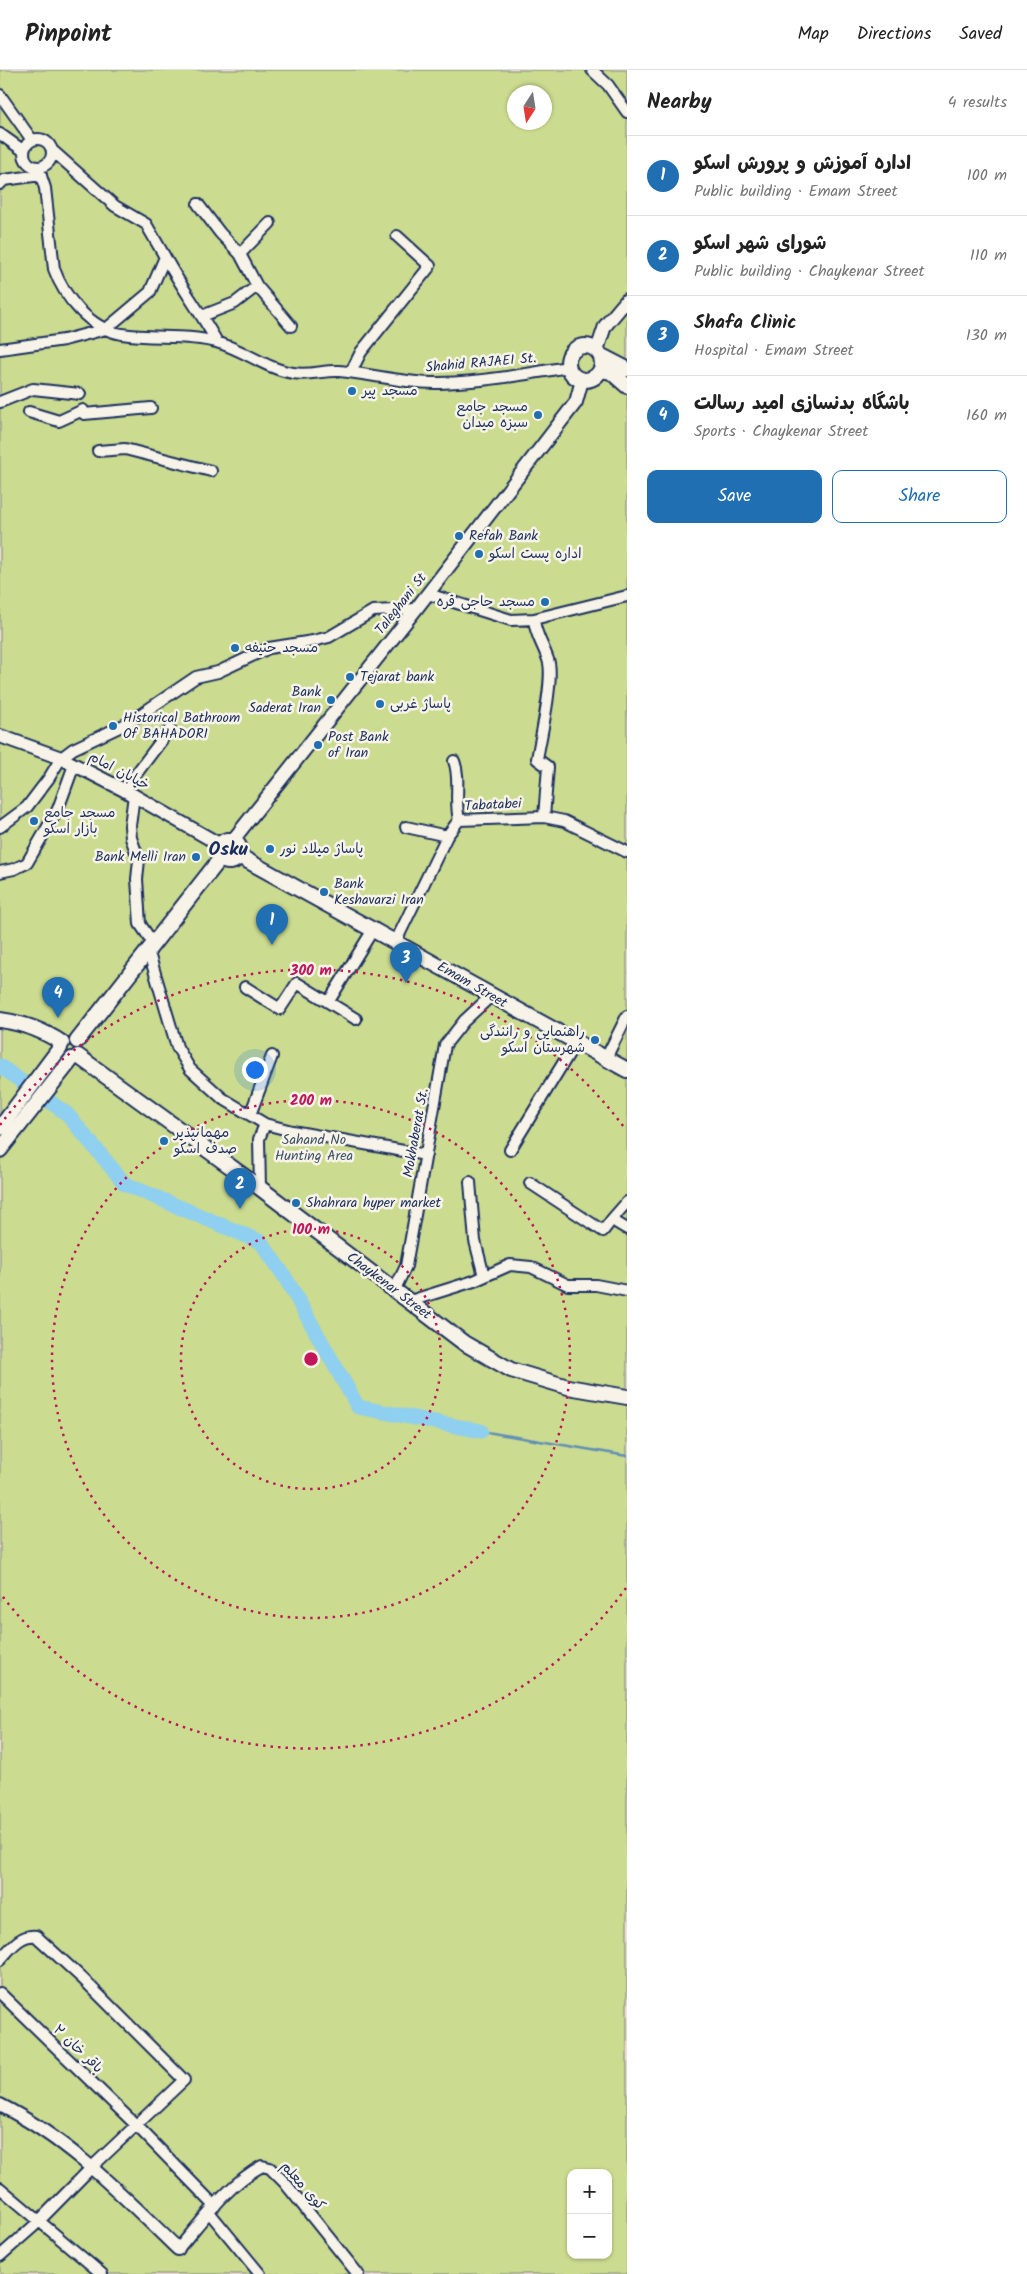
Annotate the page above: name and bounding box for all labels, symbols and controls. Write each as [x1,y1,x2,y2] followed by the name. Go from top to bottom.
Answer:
[25,15,112,54] text: Pinpoint
[797,20,829,49] text: Map
[857,20,931,49] text: Directions
[959,20,1002,49] text: Saved
[507,85,552,130] north arrow
[647,86,712,119] text: Nearby
[948,90,1007,115] text: 4 results
[694,149,911,179] text: اداره آموزش و پرورش اسکو
[661,163,665,188] text: 1
[967,163,1007,188] text: 100 m
[694,179,898,204] text: Public building · Emam Street
[694,229,826,259] text: شورای شهر اسکو
[658,243,668,268] text: 2
[970,243,1007,268] text: 110 m
[694,259,925,284] text: Public building · Chaykenar Street
[694,308,797,338] text: Shafa Clinic
[659,323,667,348] text: 3
[966,323,1007,348] text: 130 m
[694,338,854,363] text: Hospital · Emam Street
[425,347,537,379] street label: Shahid RAJAEI St.
[361,380,418,402] place label: مسجد پیر
[346,385,358,397] marker: مسجد پیر
[694,389,909,419] text: باشگاه بدنسازی امید رسالت
[457,396,528,434] place label: مسجد جامع سبزه میدان
[659,403,667,428] text: 4
[966,403,1007,428] text: 160 m
[532,409,544,421] marker: مسجد جامع سبزه میدان
[694,419,869,444] text: Sports · Chaykenar Street
[647,470,822,523] button: Save
[832,470,1007,523] button: Share
[469,525,538,547] place label: Refah Bank
[453,530,465,542] marker: Refah Bank
[488,543,582,565] place label: اداره پست اسکو
[473,548,485,560] marker: اداره پست اسکو
[370,568,433,640] street label: Taleghani St
[436,591,535,613] place label: مسجد حاجی قره
[539,596,551,608] marker: مسجد حاجی قره
[245,637,318,659] place label: مسجد حنیفه
[229,642,241,654] marker: مسجد حنیفه
[360,666,435,688] place label: Tejarat bank
[344,671,356,683] marker: Tejarat bank
[248,681,321,719] place label: Bank Saderat Iran
[390,693,451,715] place label: پاساژ غربی
[325,694,337,706] marker: Bank Saderat Iran
[374,698,386,710] marker: پاساژ غربی
[123,707,240,745] place label: Historical Bathroom Of BAHADORI
[107,720,119,732] marker: Historical Bathroom Of BAHADORI
[328,726,389,764] place label: Post Bank of Iran
[312,739,324,751] marker: Post Bank of Iran
[85,746,153,796] street label: خیابان امام
[464,792,523,817] street label: Tabatabei
[43,802,115,840] place label: مسجد جامع بازار اسکو
[28,815,40,827] marker: مسجد جامع بازار اسکو
[208,835,248,865] district label: Osku
[279,838,363,860] place label: پاساژ میلاد نور
[264,843,276,855] marker: پاساژ میلاد نور
[95,846,186,868] place label: Bank Melli Iran
[190,851,202,863] marker: Bank Melli Iran
[334,873,424,911] place label: Bank Keshavarzi Iran
[318,886,330,898] marker: Bank Keshavarzi Iran
[256,904,288,945] pin: 1
[390,942,422,983] pin: 3
[433,956,512,1014] street label: Emam Street
[289,959,332,983] text: 300 m
[42,977,74,1018] pin: 4
[480,1021,585,1059] place label: راهنمایی و رانندگی شهرستان اسکو
[589,1034,601,1046] marker: راهنمایی و رانندگی شهرستان اسکو
[242,1057,268,1083] your location
[397,1087,435,1179] street label: Mokhaberat St.
[290,1089,332,1113] text: 200 m
[173,1122,237,1160] place label: مهمانپذیر صدف اسکو
[275,1129,353,1167] park label: Sahand No Hunting Area
[158,1135,170,1147] marker: مهمانپذیر صدف اسکو
[224,1168,256,1209] pin: 2
[306,1192,442,1214] place label: Shahrara hyper market
[290,1197,302,1209] marker: Shahrara hyper market
[292,1218,330,1242] text: 100 m
[342,1247,437,1326] street label: Chaykenar Street
[302,1350,320,1368] centre of rings
[48,2019,108,2079] street label: باقر خان ۲
[275,2156,331,2216] street label: کوی معلم
[567,2169,612,2259] map controls
[567,2169,612,2214] button: +
[567,2214,612,2259] button: −

